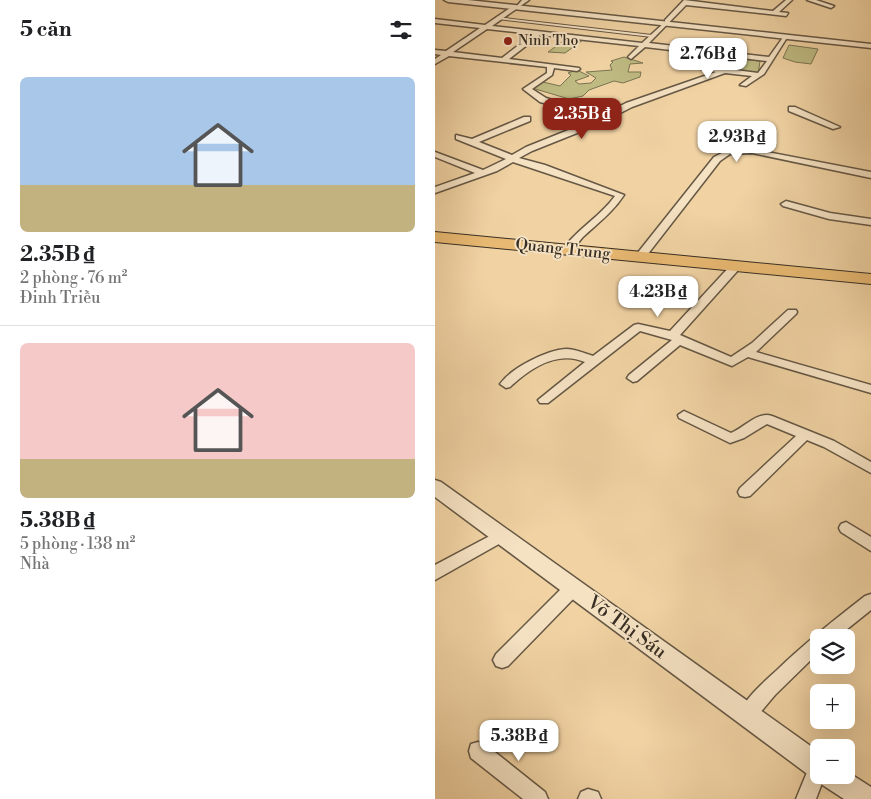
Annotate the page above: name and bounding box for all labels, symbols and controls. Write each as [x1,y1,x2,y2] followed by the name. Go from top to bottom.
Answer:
[387,16,415,44] icon: filters
[20,17,72,43] text: 5 căn
[518,32,579,50] place label: Ninh Thọ
[502,35,514,47] marker: Ninh Thọ
[662,38,754,80] pin: 2.76B ₫
[680,44,736,64] text: 2.76B ₫
[536,98,628,140] pin: 2.35B ₫
[554,104,610,124] text: 2.35B ₫
[173,110,263,200] icon: home
[691,120,783,163] pin: 2.93B ₫
[709,127,765,147] text: 2.93B ₫
[514,234,612,264] street label: Quang Trung
[20,242,94,268] text: 2.35B ₫
[20,268,127,288] text: 2 phòng · 76 m²
[612,276,704,318] pin: 4.23B ₫
[629,282,687,302] text: 4.23B ₫
[20,288,100,308] text: Đinh Triều
[173,375,263,465] icon: home
[20,508,95,534] text: 5.38B ₫
[20,534,135,554] text: 5 phòng · 138 m²
[20,554,50,574] text: Nhà
[582,590,672,664] street label: Võ Thị Sáu
[810,629,855,784] map controls
[810,629,855,674] button: layers
[810,684,855,729] button: +
[473,720,565,762] pin: 5.38B ₫
[491,726,547,746] text: 5.38B ₫
[810,739,855,784] button: −

